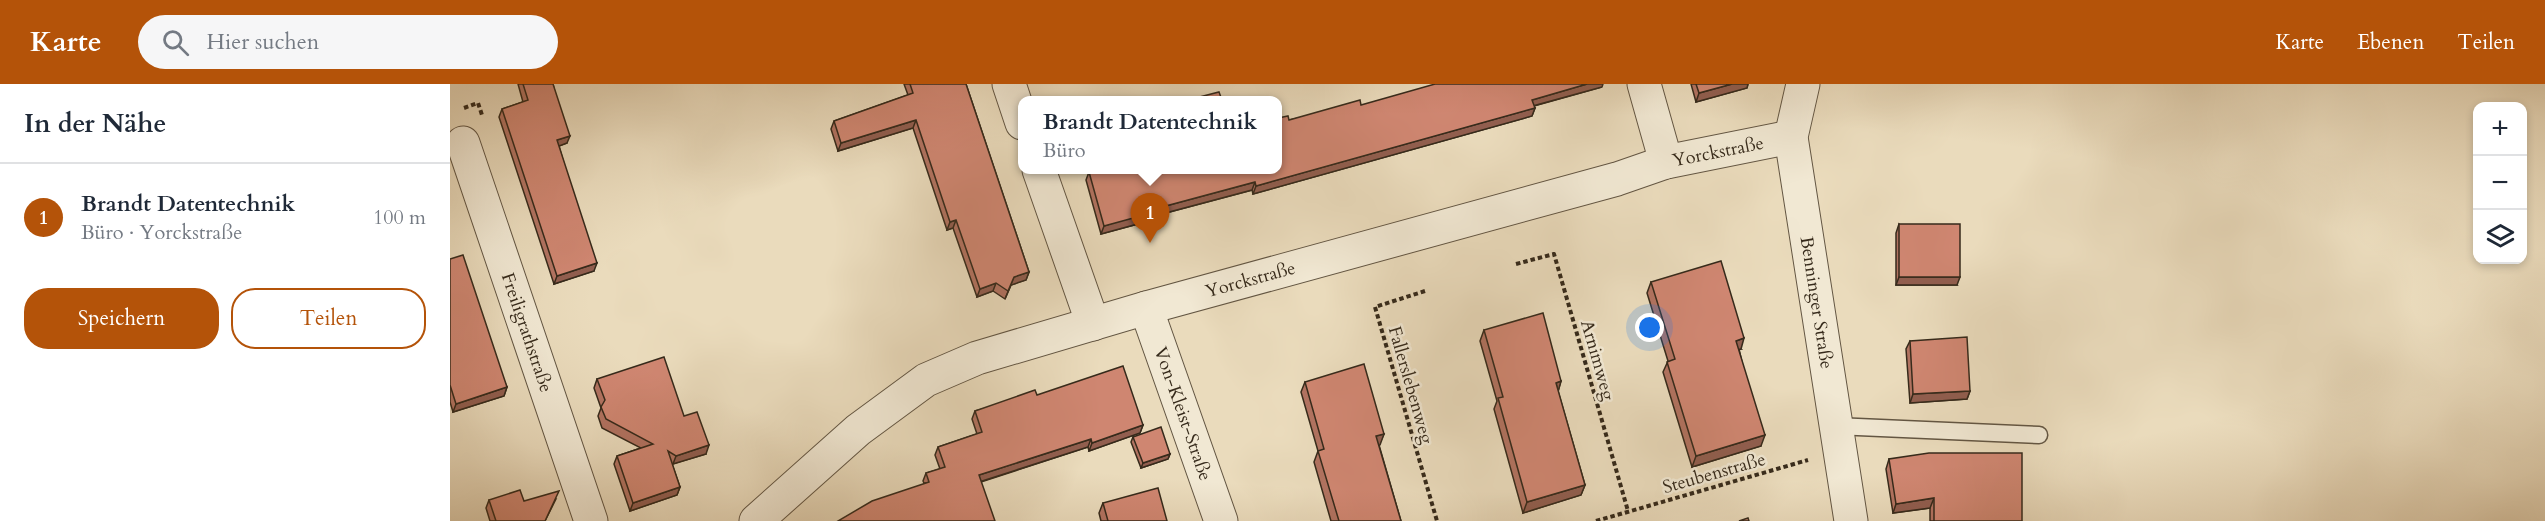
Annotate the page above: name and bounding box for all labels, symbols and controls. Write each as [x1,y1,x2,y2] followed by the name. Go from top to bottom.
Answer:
[138,15,558,69] search box
[30,23,102,61] text: Karte
[159,26,192,59] icon: search
[207,27,319,57] text: Hier suchen
[2276,28,2324,57] text: Karte
[2357,28,2424,57] text: Ebenen
[2457,28,2515,57] text: Teilen
[1018,96,1282,174] popup
[2473,102,2527,264] map controls
[2473,102,2527,156] button: +
[24,106,166,141] text: In der Nähe
[1043,107,1257,137] text: Brandt Datentechnik
[1670,131,1766,173] street label: Yorckstraße
[1043,137,1085,164] text: Büro
[2473,156,2527,210] button: −
[81,189,295,219] text: Brandt Datentechnik
[1130,194,1170,243] pin: 1
[38,204,49,231] text: 1
[373,204,426,231] text: 100 m
[2473,210,2527,264] button: layers
[81,219,242,246] text: Büro · Yorckstraße
[1794,235,1839,371] street label: Benninger Straße
[1202,256,1298,304] street label: Yorckstraße
[495,269,559,396] street label: Freiligrathstraße
[24,288,219,349] button: Speichern
[231,288,426,349] button: Teilen
[1635,313,1664,342] your location
[1574,317,1621,404] street label: Arnimweg
[1382,323,1440,448] street label: Fallerslebenweg
[1148,344,1218,484] street label: Von-Kleist-Straße
[1660,447,1768,500] street label: Steubenstraße

